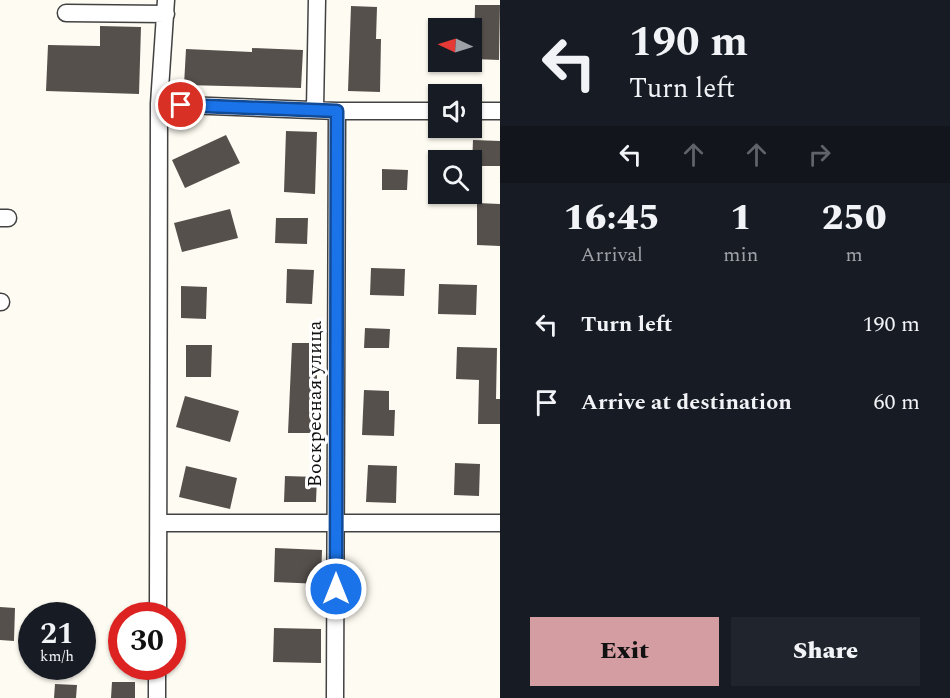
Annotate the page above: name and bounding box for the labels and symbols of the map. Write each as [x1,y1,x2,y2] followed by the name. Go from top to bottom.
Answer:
[428,18,482,72] north arrow
[155,79,206,130] pin
[300,320,330,487] street label: Воскресная улица
[304,557,368,621] position arrow
[108,602,186,680] speed limit sign: 30

